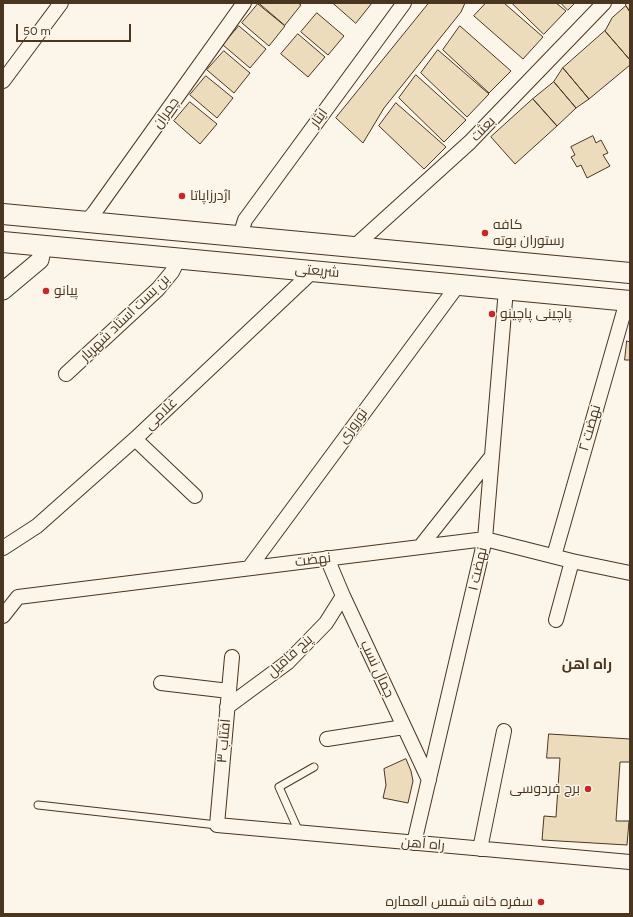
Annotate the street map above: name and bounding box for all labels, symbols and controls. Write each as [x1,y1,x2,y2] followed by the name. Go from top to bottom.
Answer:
[18,16,133,42] scale bar
[23,24,51,38] text: 50 m
[149,94,183,132] street label: چمران
[306,105,332,131] street label: ایثار
[467,113,499,145] street label: بعثت
[190,188,231,204] place label: اژدرزاپاتا
[177,191,187,201] marker: اژدرزاپاتا
[493,217,564,250] place label: کافه رستوران بوته
[480,228,490,238] marker: کافه رستوران بوته
[294,261,340,281] street label: شریعتی
[77,271,173,365] street label: بن بست استاد شهریار
[54,283,78,299] place label: پیانو
[41,286,51,296] marker: پیانو
[500,306,572,322] place label: پاچینی پاچینو
[487,309,497,319] marker: پاچینی پاچینو
[141,394,181,434] street label: غلامی
[575,403,605,453] street label: نهضت ۲
[335,405,371,447] street label: نوروزی
[465,546,491,592] street label: نهضت ۱
[294,549,332,571] street label: نهضت
[264,631,316,681] street label: پنج فامیل
[356,638,398,700] street label: جمال نسب
[562,656,612,674] district label: راه اهن
[214,718,234,764] street label: آفتاب ۳
[509,781,580,797] place label: برج فردوسی
[583,784,593,794] marker: برج فردوسی
[400,834,446,854] street label: راه آهن
[386,894,533,910] place label: سفره خانه شمس العماره
[536,897,546,907] marker: سفره خانه شمس العماره

